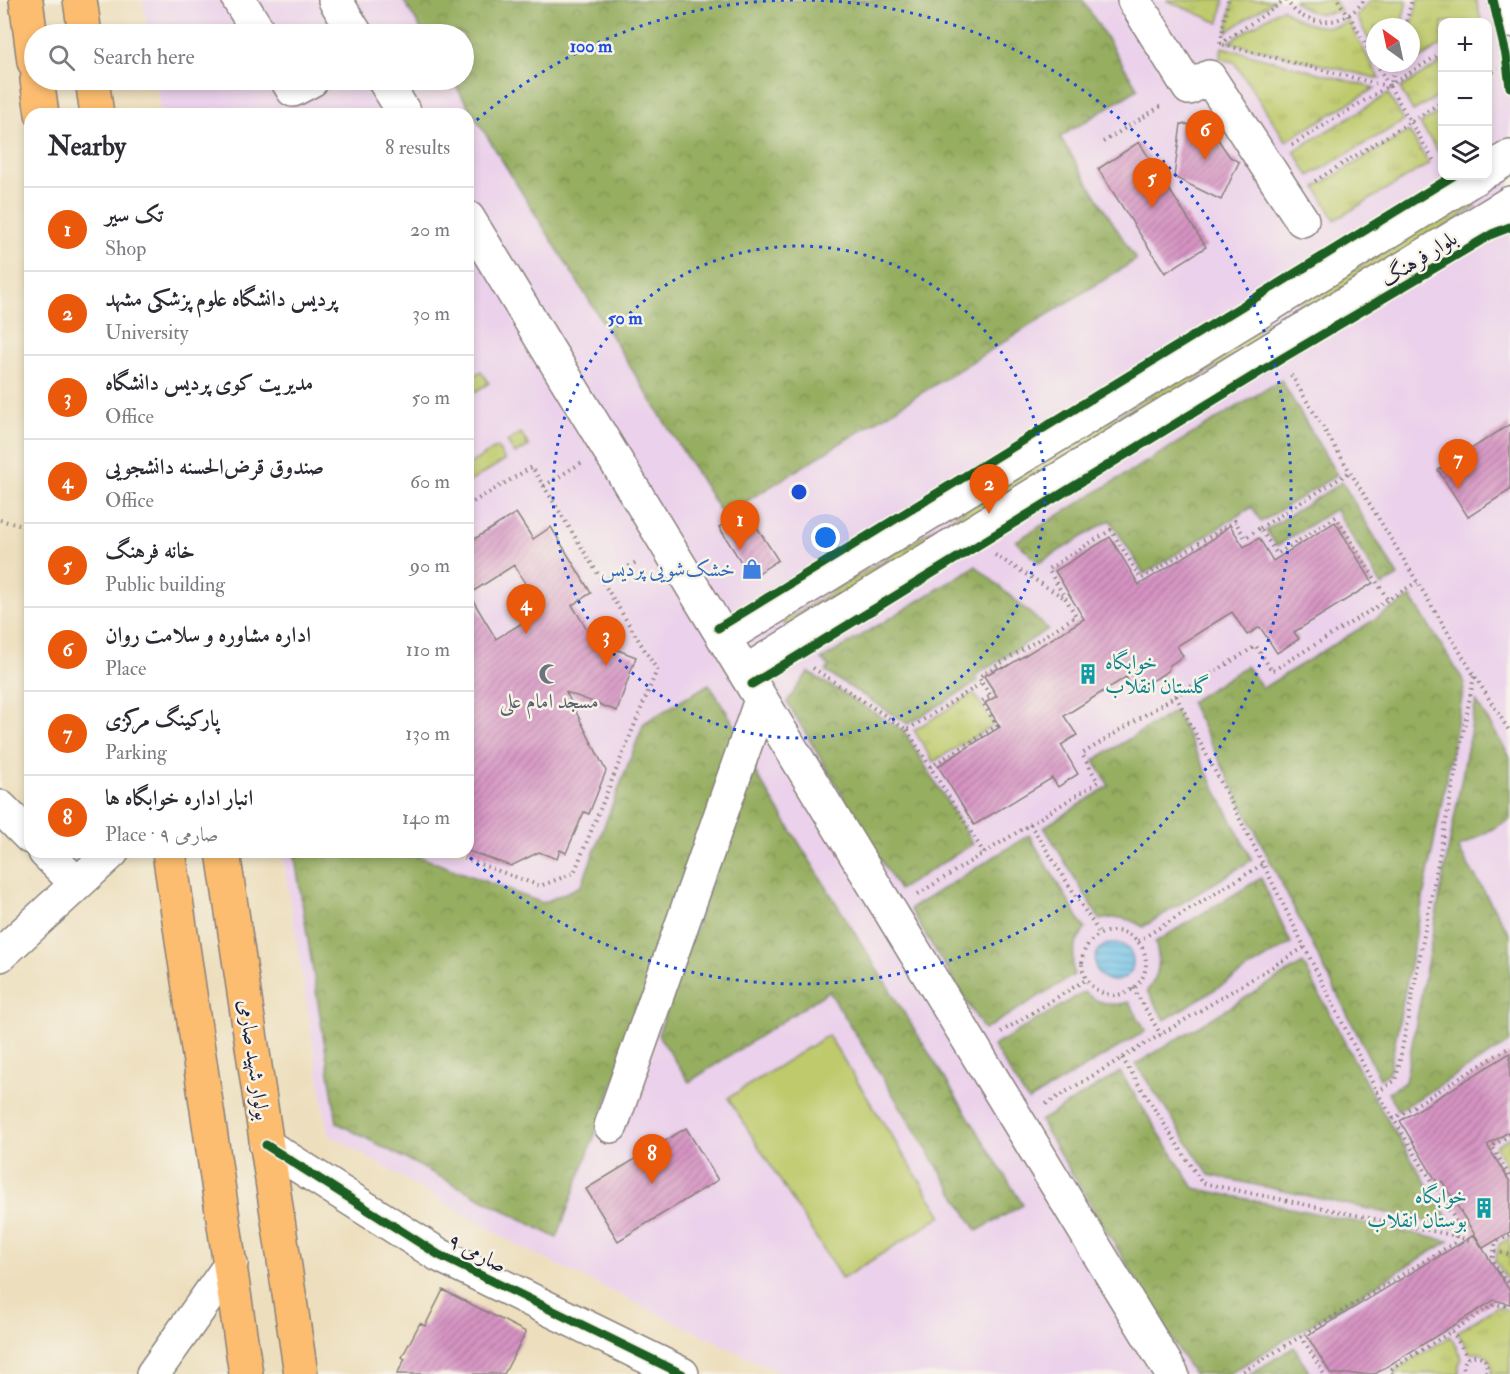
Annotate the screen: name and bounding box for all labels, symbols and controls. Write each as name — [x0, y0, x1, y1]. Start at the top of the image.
north arrow — [1366, 18, 1420, 72]
map controls — [1438, 18, 1492, 180]
button: + — [1438, 18, 1492, 72]
search box — [24, 24, 474, 90]
text: 100 m — [570, 35, 613, 58]
icon: search — [45, 41, 78, 74]
text: Search here — [93, 43, 195, 71]
button: − — [1438, 72, 1492, 126]
pin: 6 — [1186, 110, 1224, 160]
button: layers — [1438, 126, 1492, 180]
text: Nearby — [48, 131, 126, 163]
text: 8 results — [385, 135, 450, 160]
pin: 5 — [1132, 158, 1172, 208]
text: تک سیر — [105, 201, 163, 229]
text: 1 — [64, 217, 71, 242]
text: 20 m — [410, 217, 450, 242]
street label: بلوار فرهنگ — [1376, 225, 1462, 293]
text: Shop — [105, 236, 146, 261]
text: پردیس دانشگاه علوم پزشکی مشهد — [105, 285, 337, 313]
text: 2 — [62, 301, 73, 326]
text: 30 m — [412, 301, 450, 326]
text: 50 m — [608, 307, 643, 330]
text: University — [105, 320, 188, 345]
text: مدیریت کوی پردیس دانشگاه — [105, 369, 313, 397]
text: 3 — [64, 385, 71, 410]
text: 50 m — [411, 385, 450, 410]
text: Office — [105, 404, 154, 429]
pin: 7 — [1438, 440, 1478, 489]
text: صندوق قرض‌الحسنه دانشجویی — [105, 453, 324, 481]
pin: 2 — [970, 464, 1008, 514]
text: 4 — [62, 469, 73, 494]
text: 60 m — [410, 469, 450, 494]
centre of rings — [789, 482, 809, 502]
text: Office — [105, 488, 154, 513]
pin: 1 — [720, 500, 760, 550]
your location — [811, 523, 840, 552]
text: خانه فرهنگ — [105, 537, 195, 565]
text: 5 — [63, 553, 72, 578]
text: 90 m — [410, 553, 450, 578]
place label: خشک‌شویی پردیس — [601, 556, 735, 583]
shop icon: خشک‌شویی پردیس — [740, 557, 764, 581]
text: Public building — [105, 572, 225, 597]
pin: 4 — [506, 584, 546, 634]
pin: 3 — [586, 616, 626, 666]
text: اداره مشاوره و سلامت روان — [105, 621, 311, 649]
text: 6 — [62, 637, 73, 662]
text: 110 m — [406, 637, 450, 662]
place label: خوابگاه گلستان انقلاب — [1105, 649, 1210, 700]
text: Place — [105, 656, 146, 681]
mosque icon: مسجد امام علی — [537, 662, 561, 686]
building icon: خوابگاه گلستان انقلاب — [1076, 662, 1100, 686]
place label: مسجد امام علی — [499, 688, 599, 719]
text: پارکینگ مرکزی — [105, 705, 219, 733]
text: 7 — [63, 721, 72, 746]
text: 130 m — [405, 721, 450, 746]
text: Parking — [105, 740, 167, 765]
text: انبار اداره خوابگاه ها — [105, 784, 253, 812]
text: 8 — [63, 805, 72, 830]
text: 140 m — [402, 805, 450, 830]
text: Place · صارمی ۹ — [105, 822, 219, 847]
street label: بولوار شهید صارمی — [232, 998, 276, 1122]
pin: 8 — [632, 1134, 672, 1184]
place label: خوابگاه بوستان انقلاب — [1367, 1183, 1467, 1234]
building icon: خوابگاه بوستان انقلاب — [1472, 1196, 1496, 1220]
street label: صارمی ۹ — [443, 1227, 511, 1279]

